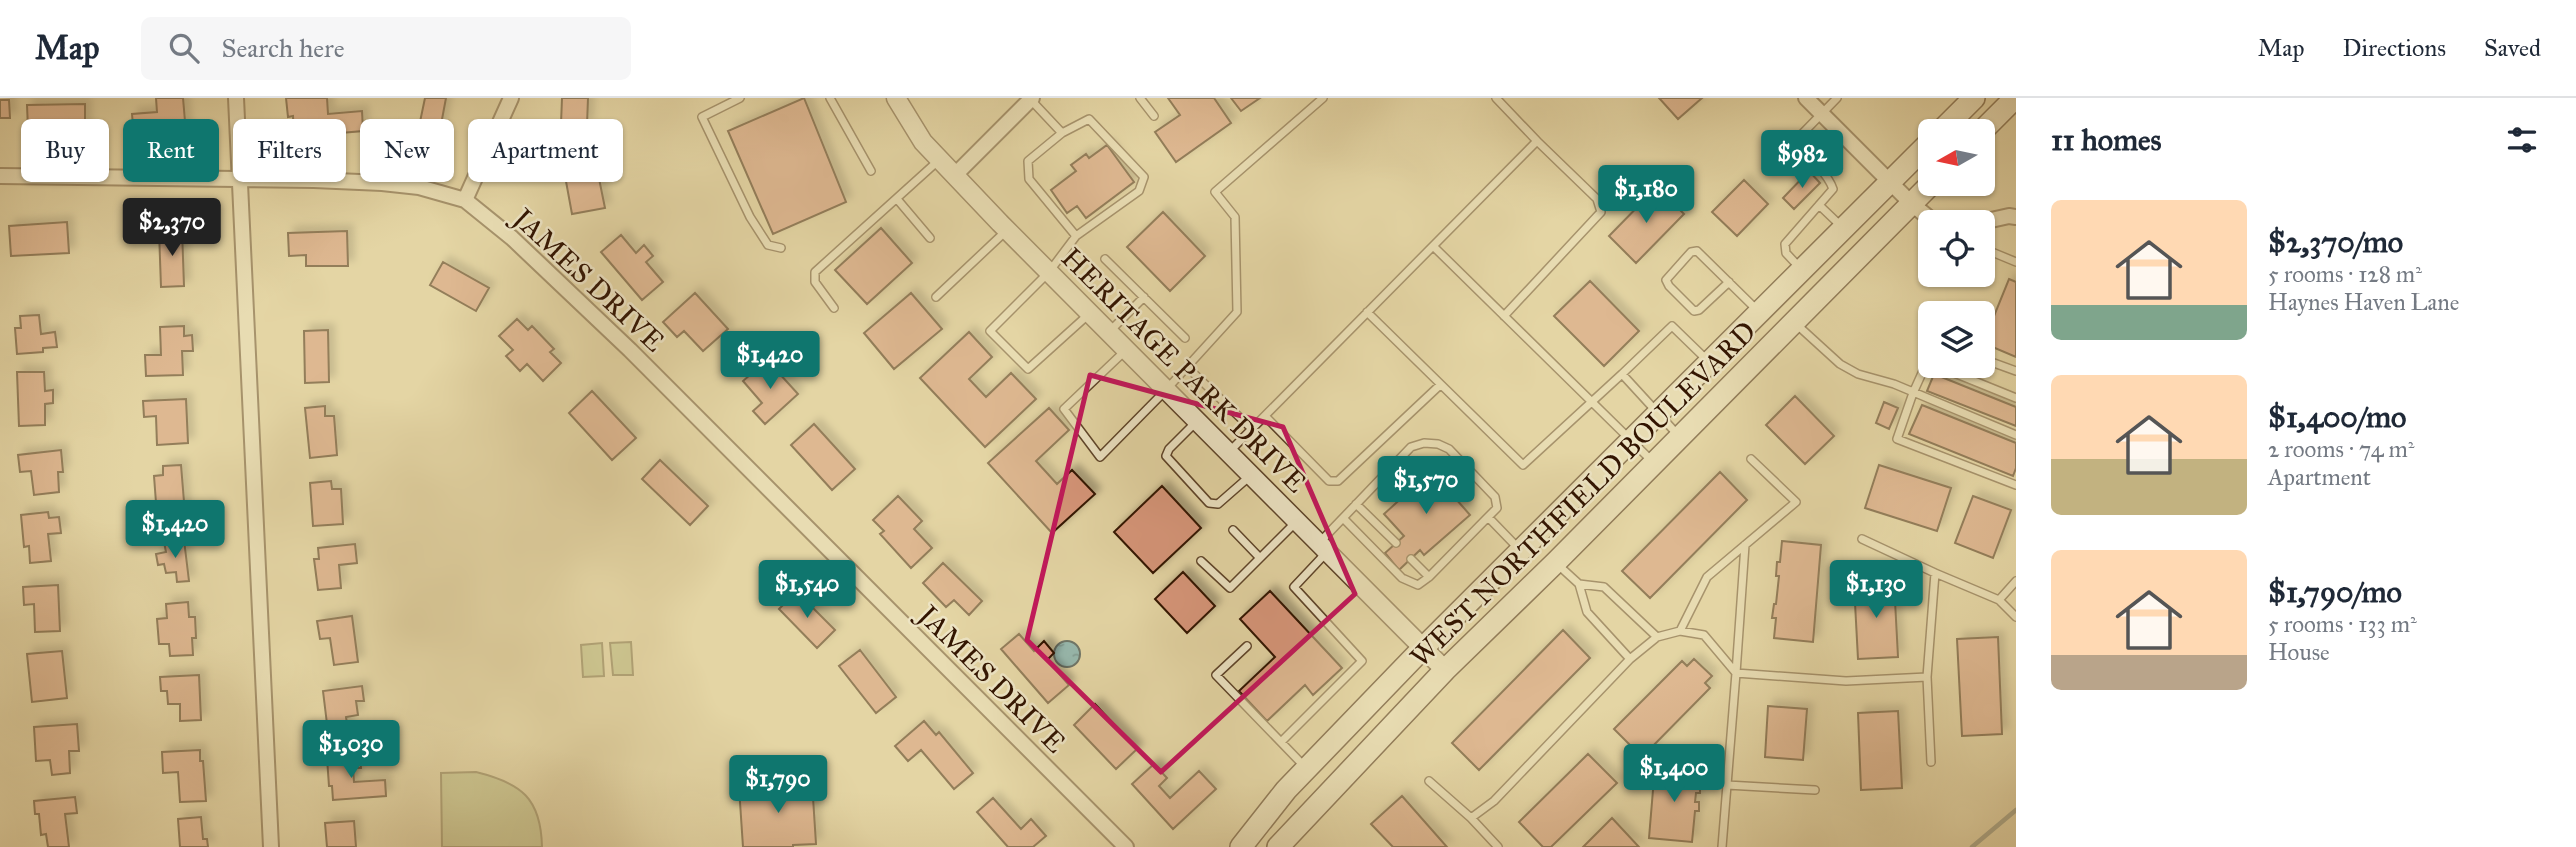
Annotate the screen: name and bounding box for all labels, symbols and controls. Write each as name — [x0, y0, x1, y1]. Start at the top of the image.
search box — [141, 17, 631, 80]
text: Map — [35, 28, 99, 68]
icon: search — [165, 29, 203, 67]
text: Search here — [221, 32, 345, 64]
text: Map — [2258, 33, 2305, 63]
text: Directions — [2343, 33, 2446, 63]
text: Saved — [2484, 33, 2541, 63]
chip: Buy — [21, 119, 109, 182]
chip: Rent — [123, 119, 219, 182]
chip: Filters — [233, 119, 346, 182]
chip: New — [360, 119, 454, 182]
chip: Apartment — [468, 119, 623, 182]
north arrow — [1918, 119, 1995, 196]
map controls — [1918, 119, 1995, 378]
icon: filters — [2503, 121, 2541, 159]
text: 11 homes — [2051, 122, 2162, 158]
pin: $982 — [1761, 130, 1843, 190]
text: $982 — [1777, 139, 1827, 167]
pin: $1,180 — [1589, 166, 1703, 225]
text: $1,180 — [1614, 174, 1678, 202]
pin: $2,370 — [115, 198, 229, 258]
street label: JAMES DRIVE — [504, 199, 672, 359]
text: $2,370 — [139, 207, 205, 235]
button: locate — [1918, 210, 1995, 287]
text: $2,370/mo — [2268, 224, 2403, 260]
icon: home — [2107, 228, 2191, 312]
street label: HERITAGE PARK DRIVE — [1054, 240, 1314, 500]
text: 5 rooms · 128 m² — [2268, 260, 2422, 288]
text: Haynes Haven Lane — [2268, 288, 2459, 316]
button: layers — [1918, 301, 1995, 378]
street label: WEST NORTHFIELD BOULEVARD — [1403, 314, 1763, 674]
pin: $1,420 — [713, 331, 827, 391]
text: $1,420 — [737, 340, 803, 368]
text: $1,400/mo — [2268, 399, 2406, 435]
icon: home — [2107, 403, 2191, 487]
text: 2 rooms · 74 m² — [2268, 435, 2414, 463]
pin: $1,570 — [1369, 456, 1483, 516]
text: Apartment — [2268, 463, 2371, 491]
text: $1,570 — [1394, 465, 1458, 493]
pin: $1,420 — [118, 500, 232, 560]
text: $1,420 — [142, 509, 208, 537]
pin: $1,540 — [750, 560, 864, 620]
pin: $1,130 — [1819, 560, 1933, 620]
text: $1,540 — [775, 569, 839, 597]
text: $1,130 — [1846, 569, 1906, 597]
text: $1,790/mo — [2268, 574, 2402, 610]
icon: home — [2107, 578, 2191, 662]
street label: JAMES DRIVE — [909, 596, 1073, 760]
text: 5 rooms · 133 m² — [2268, 610, 2417, 638]
text: House — [2268, 638, 2330, 666]
pin: $1,030 — [294, 720, 408, 780]
text: $1,030 — [319, 729, 383, 757]
pin: $1,400 — [1617, 744, 1731, 804]
text: $1,400 — [1640, 753, 1708, 781]
pin: $1,790 — [721, 756, 835, 815]
text: $1,790 — [745, 764, 811, 792]

